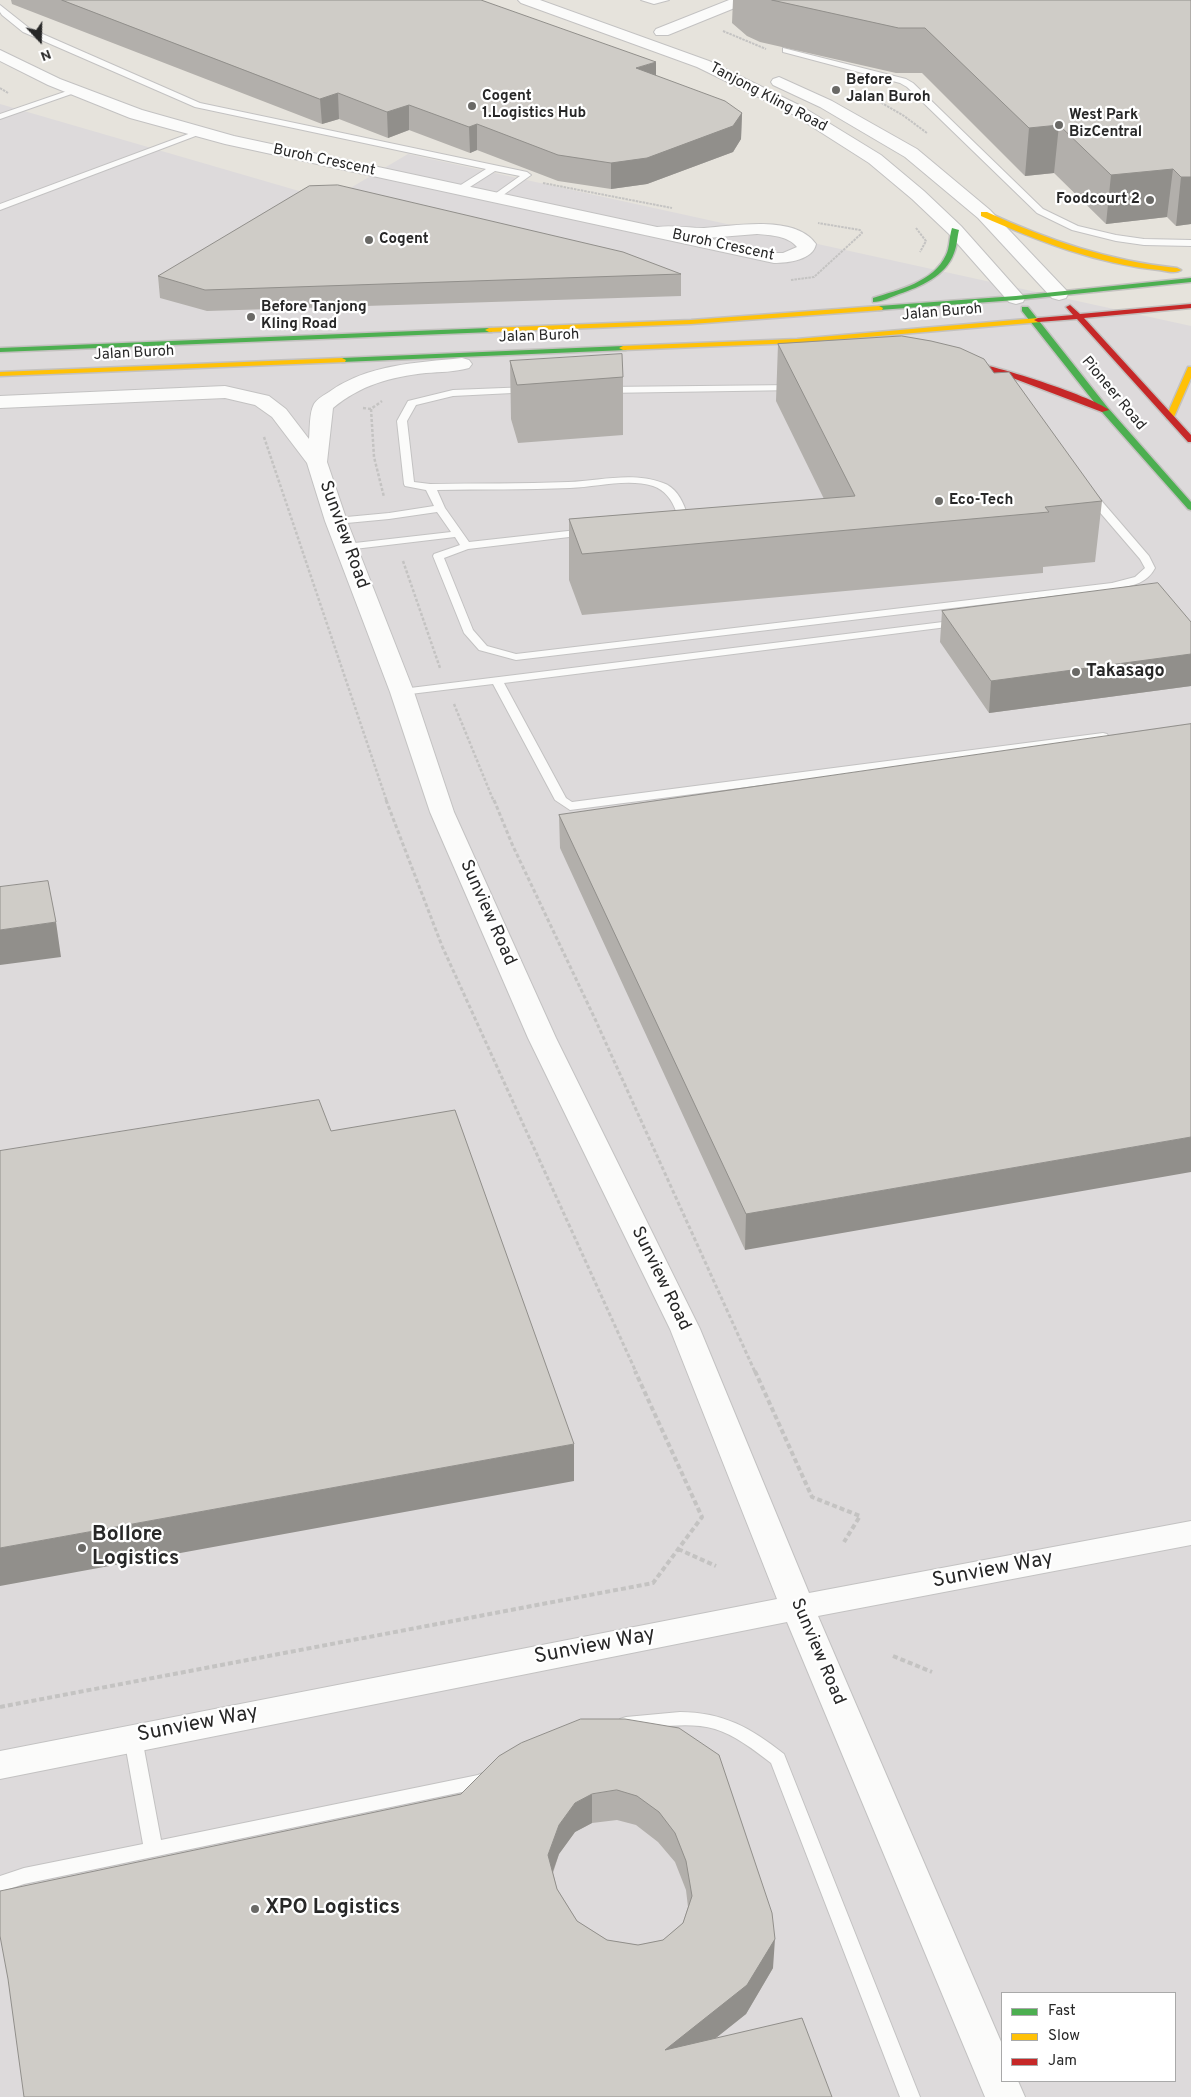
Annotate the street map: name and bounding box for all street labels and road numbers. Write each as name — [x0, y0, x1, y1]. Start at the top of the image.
street label: Tanjong Kling Road — [706, 59, 830, 137]
street label: Buroh Crescent — [271, 141, 377, 181]
street label: Buroh Crescent — [670, 226, 776, 266]
street label: Jalan Buroh — [901, 301, 983, 325]
street label: Jalan Buroh — [498, 327, 580, 347]
street label: Jalan Buroh — [93, 343, 175, 365]
street label: Pioneer Road — [1077, 353, 1149, 435]
street label: Sunview Road — [313, 478, 373, 592]
street label: Sunview Road — [454, 857, 520, 969]
street label: Sunview Road — [625, 1223, 695, 1335]
street label: Sunview Way — [930, 1547, 1056, 1595]
street label: Sunview Road — [785, 1596, 849, 1708]
street label: Sunview Way — [532, 1623, 658, 1671]
street label: Sunview Way — [135, 1701, 261, 1749]

